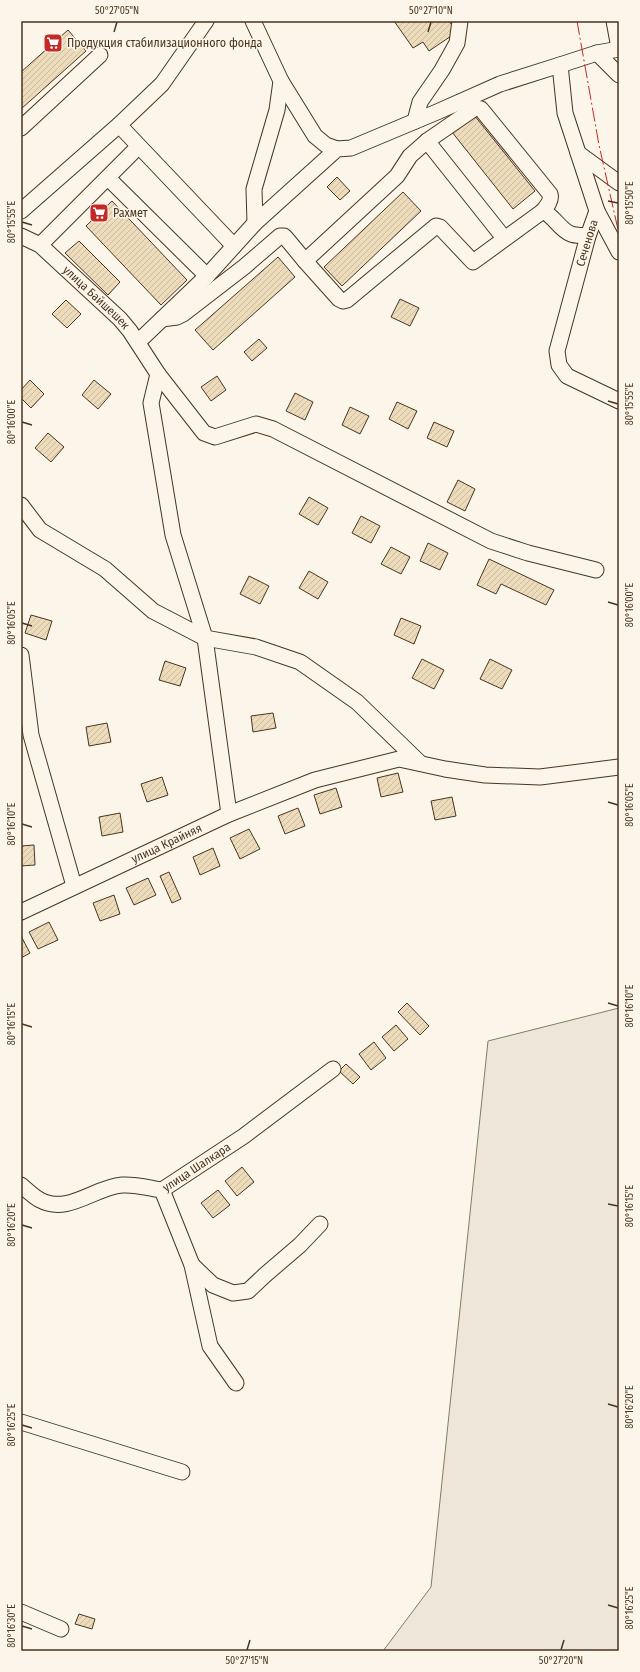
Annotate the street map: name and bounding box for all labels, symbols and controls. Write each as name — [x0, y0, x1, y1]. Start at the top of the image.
text: 50°27'05"N — [95, 5, 139, 17]
text: 50°27'10"N — [409, 5, 453, 17]
supermarket icon: Продукция стабилизационного фонда — [42, 32, 64, 54]
place label: Продукция стабилизационного фонда — [67, 36, 263, 50]
text: 80°15'50"E — [624, 181, 636, 225]
text: 80°15'55"E — [6, 200, 18, 243]
supermarket icon: Рахмет — [88, 202, 110, 224]
place label: Рахмет — [113, 206, 148, 220]
street label: Сеченова — [573, 218, 601, 268]
street label: улица Байшешек — [60, 263, 133, 332]
text: 80°15'55"E — [624, 382, 636, 425]
text: 80°16'00"E — [6, 400, 18, 444]
text: 80°16'00"E — [624, 583, 636, 627]
text: 80°16'05"E — [6, 601, 18, 645]
text: 80°16'05"E — [624, 783, 636, 827]
text: 80°16'10"E — [6, 802, 18, 846]
street label: улица Крайняя — [129, 821, 204, 866]
text: 80°16'10"E — [624, 984, 636, 1028]
text: 80°16'15"E — [6, 1003, 18, 1045]
street label: улица Шалкара — [160, 1140, 233, 1195]
text: 80°16'15"E — [624, 1185, 636, 1227]
text: 80°16'20"E — [6, 1203, 18, 1247]
text: 80°16'20"E — [624, 1385, 636, 1429]
text: 80°16'25"E — [6, 1403, 18, 1446]
text: 80°16'25"E — [624, 1586, 636, 1629]
text: 80°16'30"E — [6, 1604, 18, 1648]
text: 50°27'15"N — [225, 1655, 269, 1667]
text: 50°27'20"N — [539, 1655, 583, 1667]

